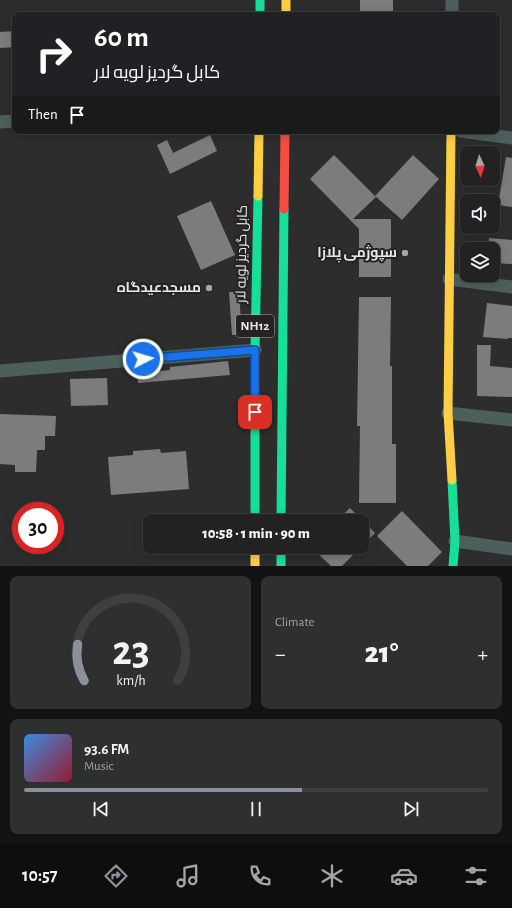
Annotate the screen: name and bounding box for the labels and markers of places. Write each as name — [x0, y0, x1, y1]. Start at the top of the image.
place label: سپوژمی پلازا — [317, 244, 397, 263]
marker: سپوژمی پلازا — [400, 248, 410, 258]
place label: مسجدعیدگاه — [117, 280, 201, 295]
marker: مسجدعیدگاه — [204, 283, 214, 293]
pin — [238, 395, 272, 429]

